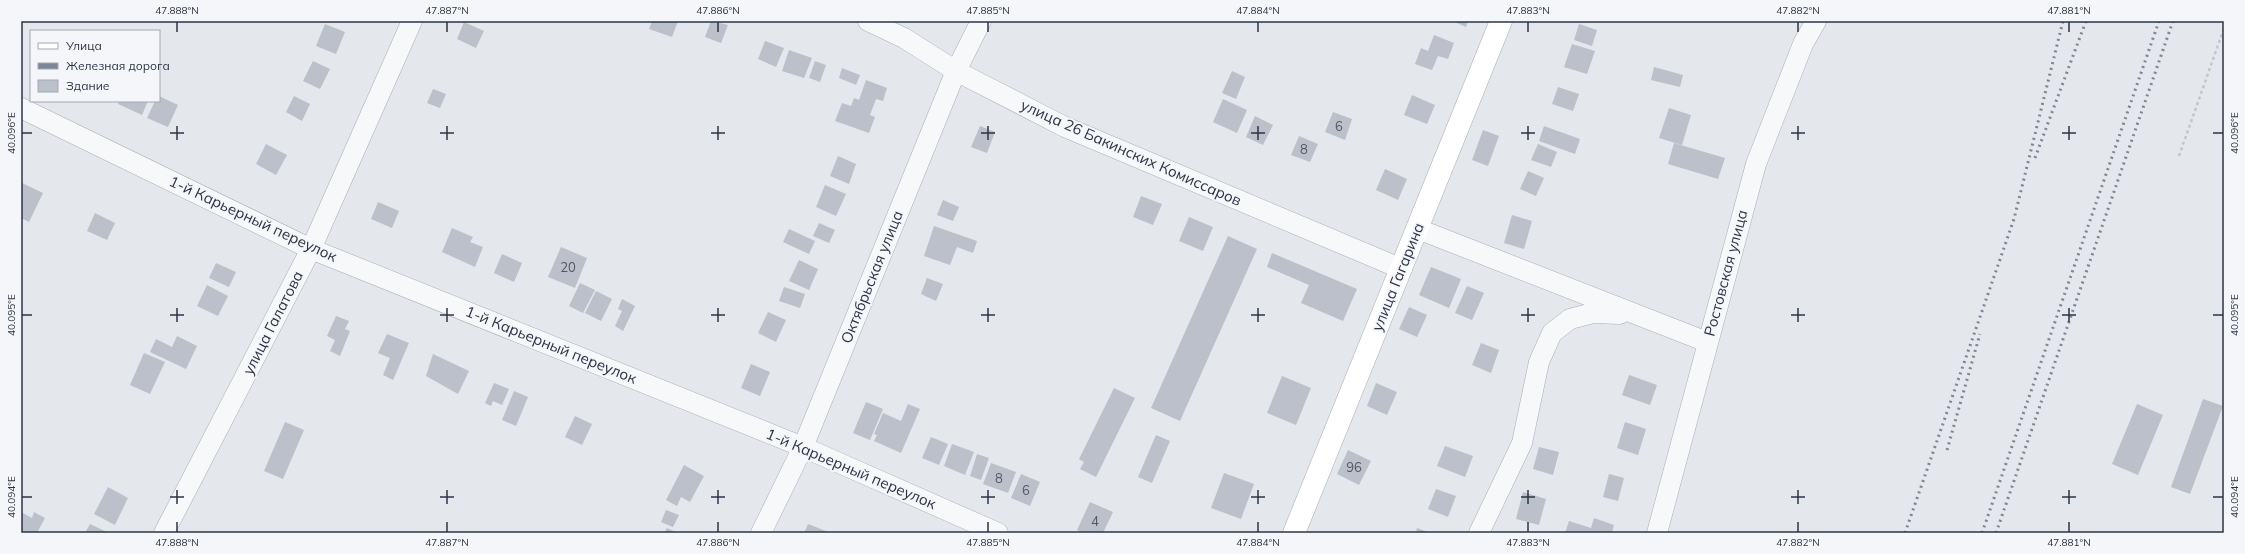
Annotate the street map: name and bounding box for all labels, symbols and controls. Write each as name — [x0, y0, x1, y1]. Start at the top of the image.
text: 47.888°N — [155, 4, 199, 17]
text: 47.887°N — [425, 4, 469, 17]
text: 47.886°N — [696, 4, 740, 17]
text: 47.885°N — [966, 4, 1010, 17]
text: 47.884°N — [1236, 4, 1280, 17]
text: 47.883°N — [1506, 4, 1550, 17]
text: 47.882°N — [1776, 4, 1820, 17]
text: 47.881°N — [2047, 4, 2091, 17]
legend — [30, 30, 160, 102]
text: Улица — [65, 38, 102, 53]
text: Железная дорога — [66, 58, 170, 73]
text: Здание — [66, 78, 110, 93]
street label: улица 26 Бакинских Комиссаров — [1018, 95, 1244, 210]
text: 40.096°E — [5, 112, 18, 154]
text: 40.096°E — [2228, 112, 2241, 154]
house number: 6 — [1335, 118, 1343, 134]
house number: 8 — [1300, 141, 1308, 157]
street label: 1-й Карьерный переулок — [166, 171, 341, 266]
street label: Ростовская улица — [1699, 207, 1752, 338]
street label: Октябрьская улица — [836, 208, 907, 346]
street label: улица Гагарина — [1367, 220, 1428, 334]
house number: 20 — [560, 259, 576, 275]
street label: улица Галатова — [238, 268, 307, 378]
text: 40.095°E — [5, 294, 18, 336]
text: 40.095°E — [2228, 294, 2241, 336]
street label: 1-й Карьерный переулок — [463, 301, 640, 388]
street label: 1-й Карьерный переулок — [763, 424, 940, 513]
house number: 96 — [1346, 459, 1362, 475]
house number: 8 — [995, 470, 1003, 486]
text: 40.094°E — [5, 476, 18, 518]
text: 40.094°E — [2228, 476, 2241, 518]
house number: 6 — [1022, 482, 1030, 498]
house number: 4 — [1091, 513, 1099, 529]
text: 47.888°N — [155, 536, 199, 549]
text: 47.887°N — [425, 536, 469, 549]
text: 47.886°N — [696, 536, 740, 549]
text: 47.885°N — [966, 536, 1010, 549]
text: 47.884°N — [1236, 536, 1280, 549]
text: 47.883°N — [1506, 536, 1550, 549]
text: 47.882°N — [1776, 536, 1820, 549]
text: 47.881°N — [2047, 536, 2091, 549]

